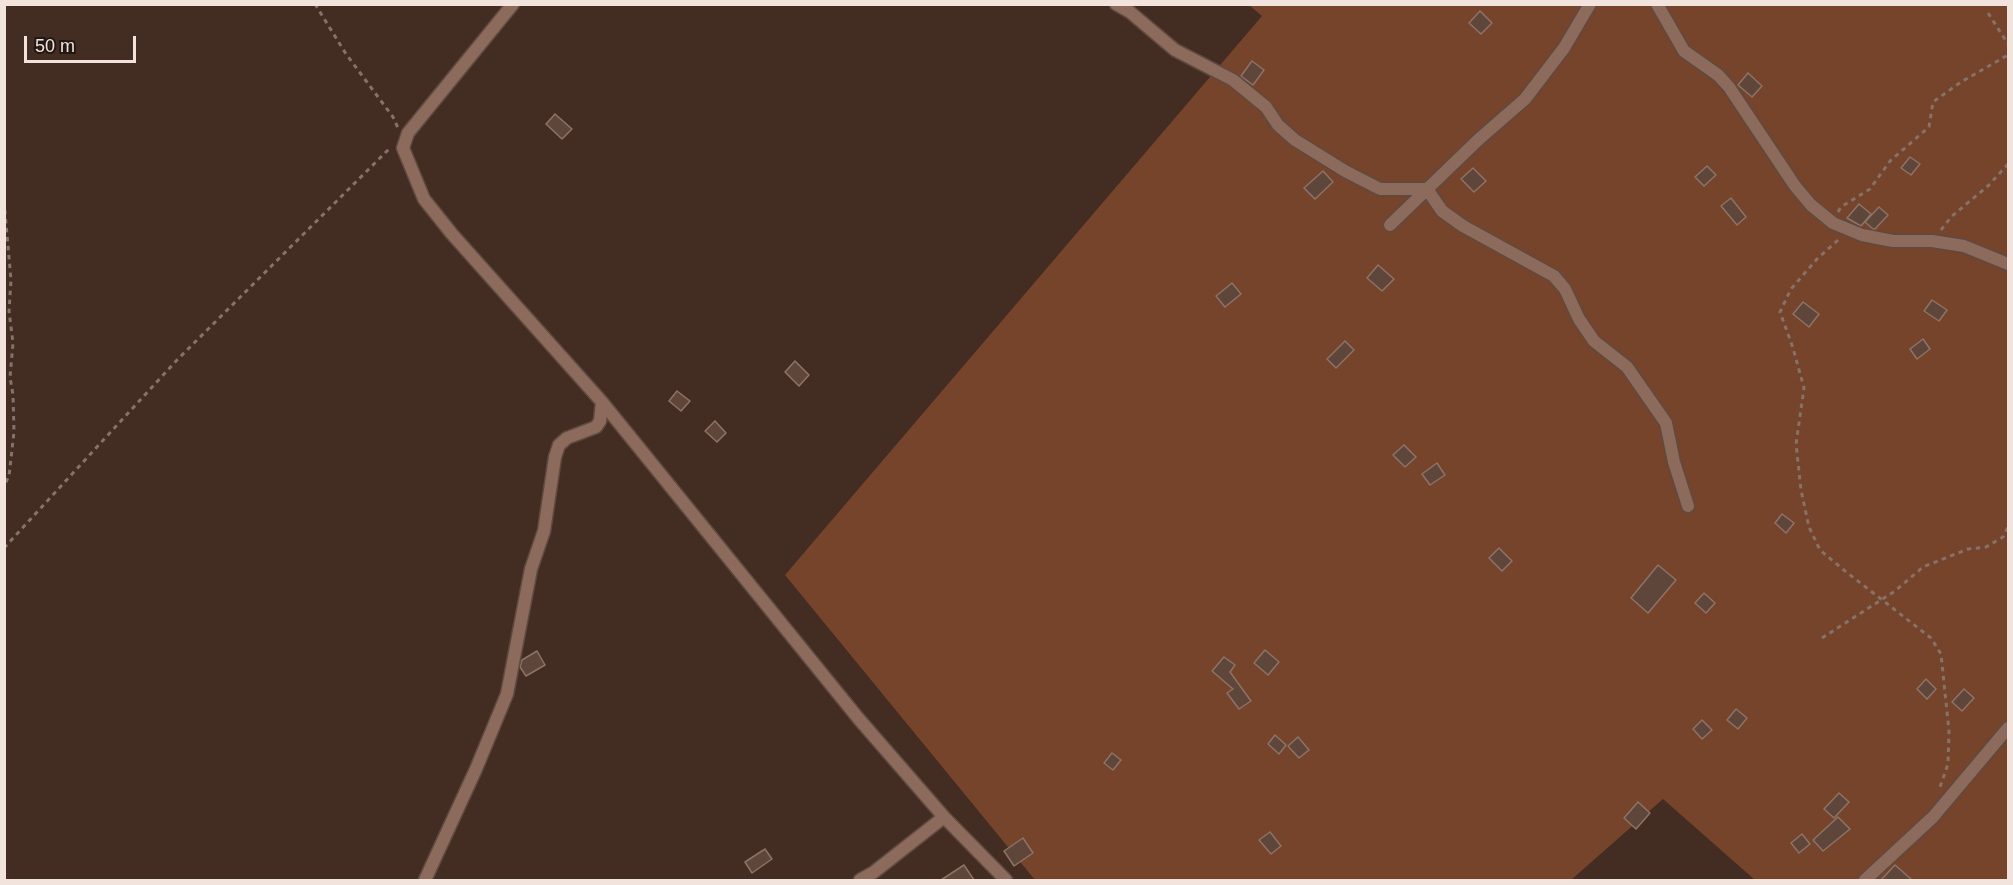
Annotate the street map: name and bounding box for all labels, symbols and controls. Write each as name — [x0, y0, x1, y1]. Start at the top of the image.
scale bar — [27, 24, 140, 62]
text: 50 m — [35, 36, 75, 56]

